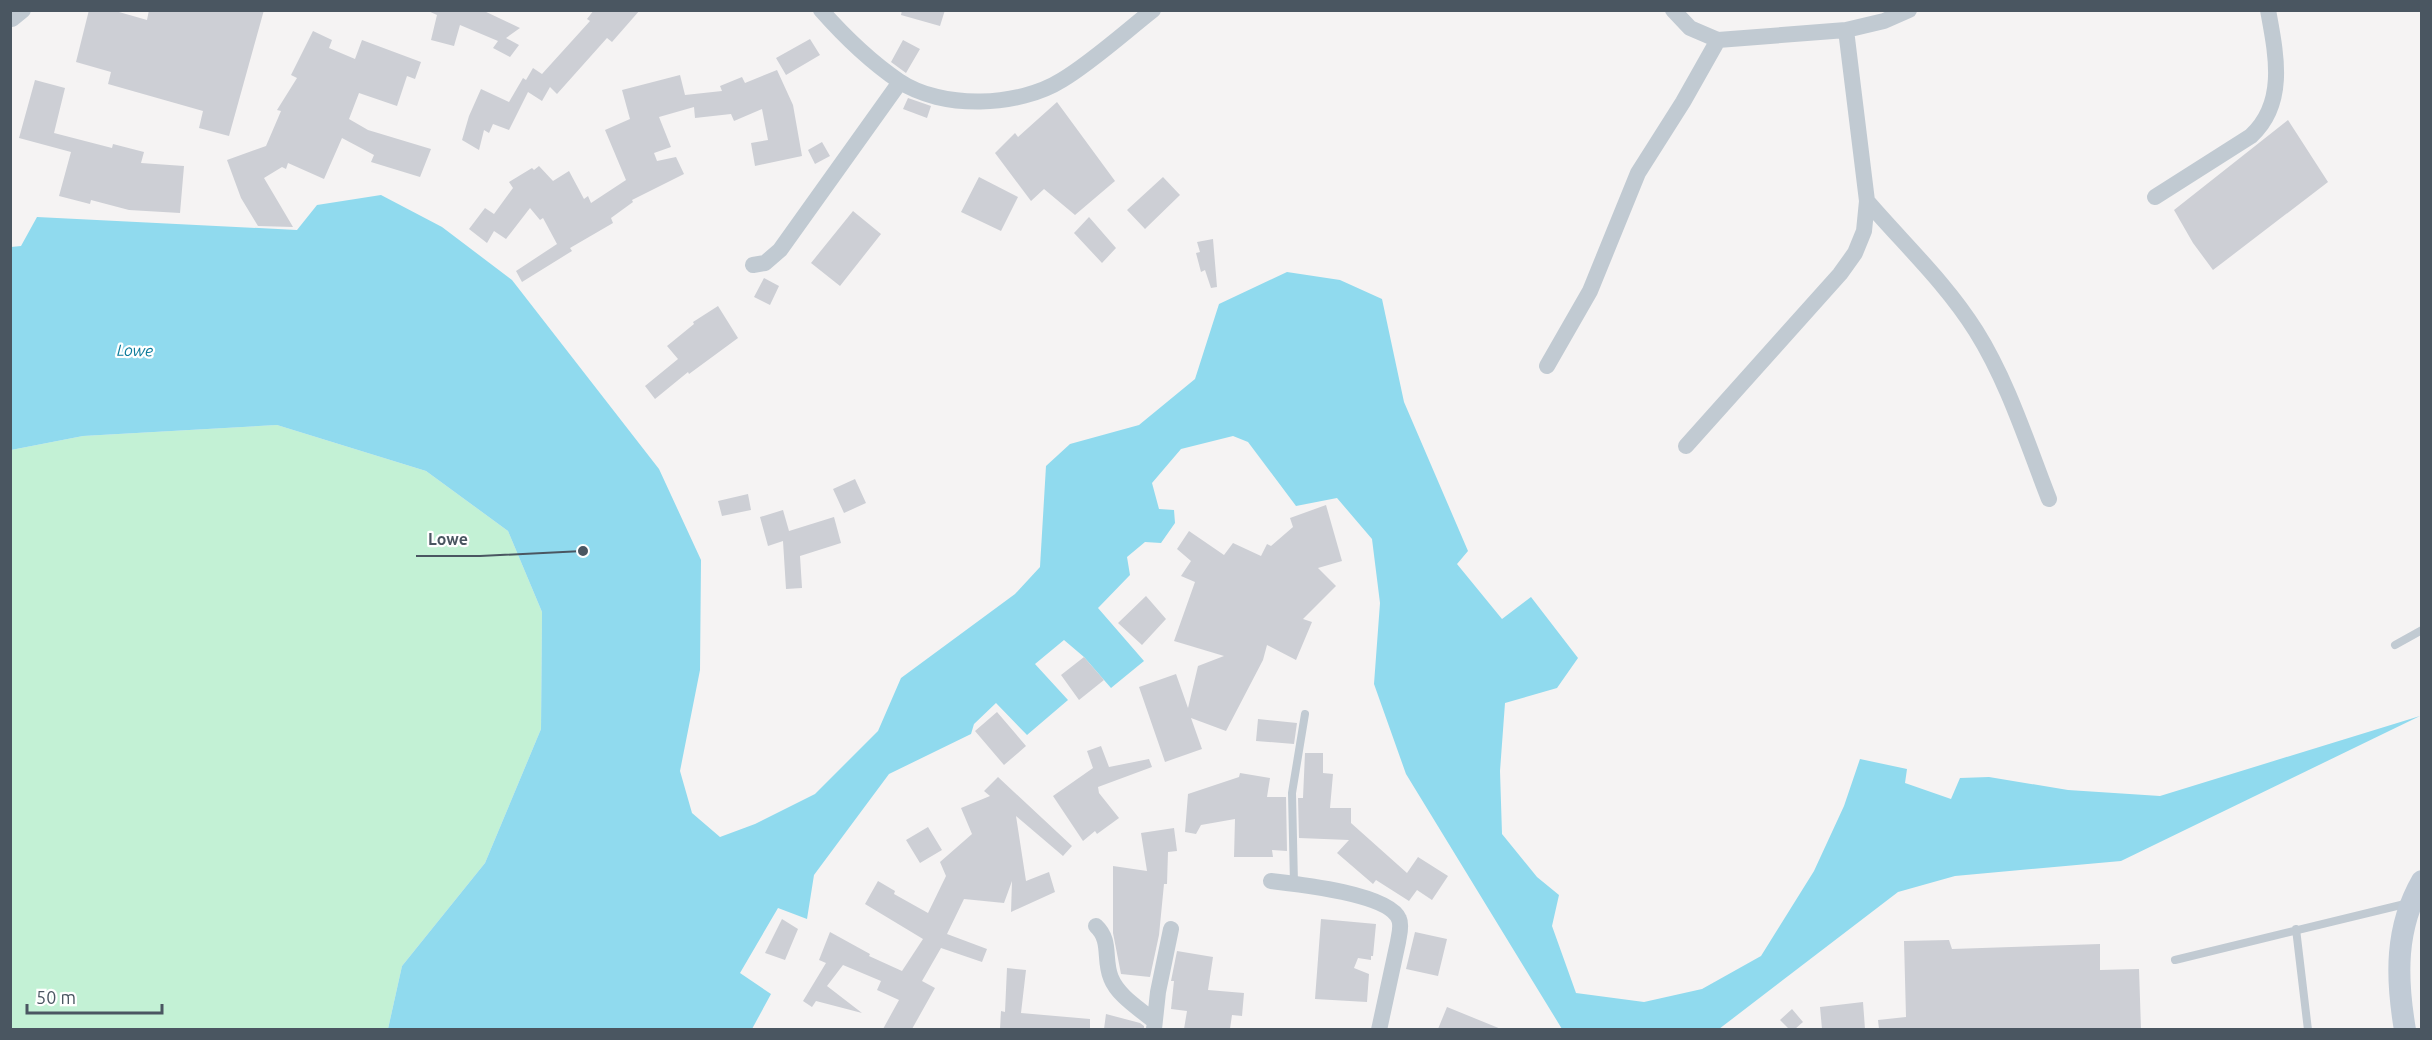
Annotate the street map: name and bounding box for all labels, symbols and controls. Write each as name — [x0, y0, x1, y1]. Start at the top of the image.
water label: Lowe — [117, 341, 153, 359]
callout: Lowe — [416, 522, 480, 556]
text: Lowe — [428, 530, 468, 548]
scale bar — [27, 977, 162, 1015]
text: 50 m — [36, 987, 76, 1007]

